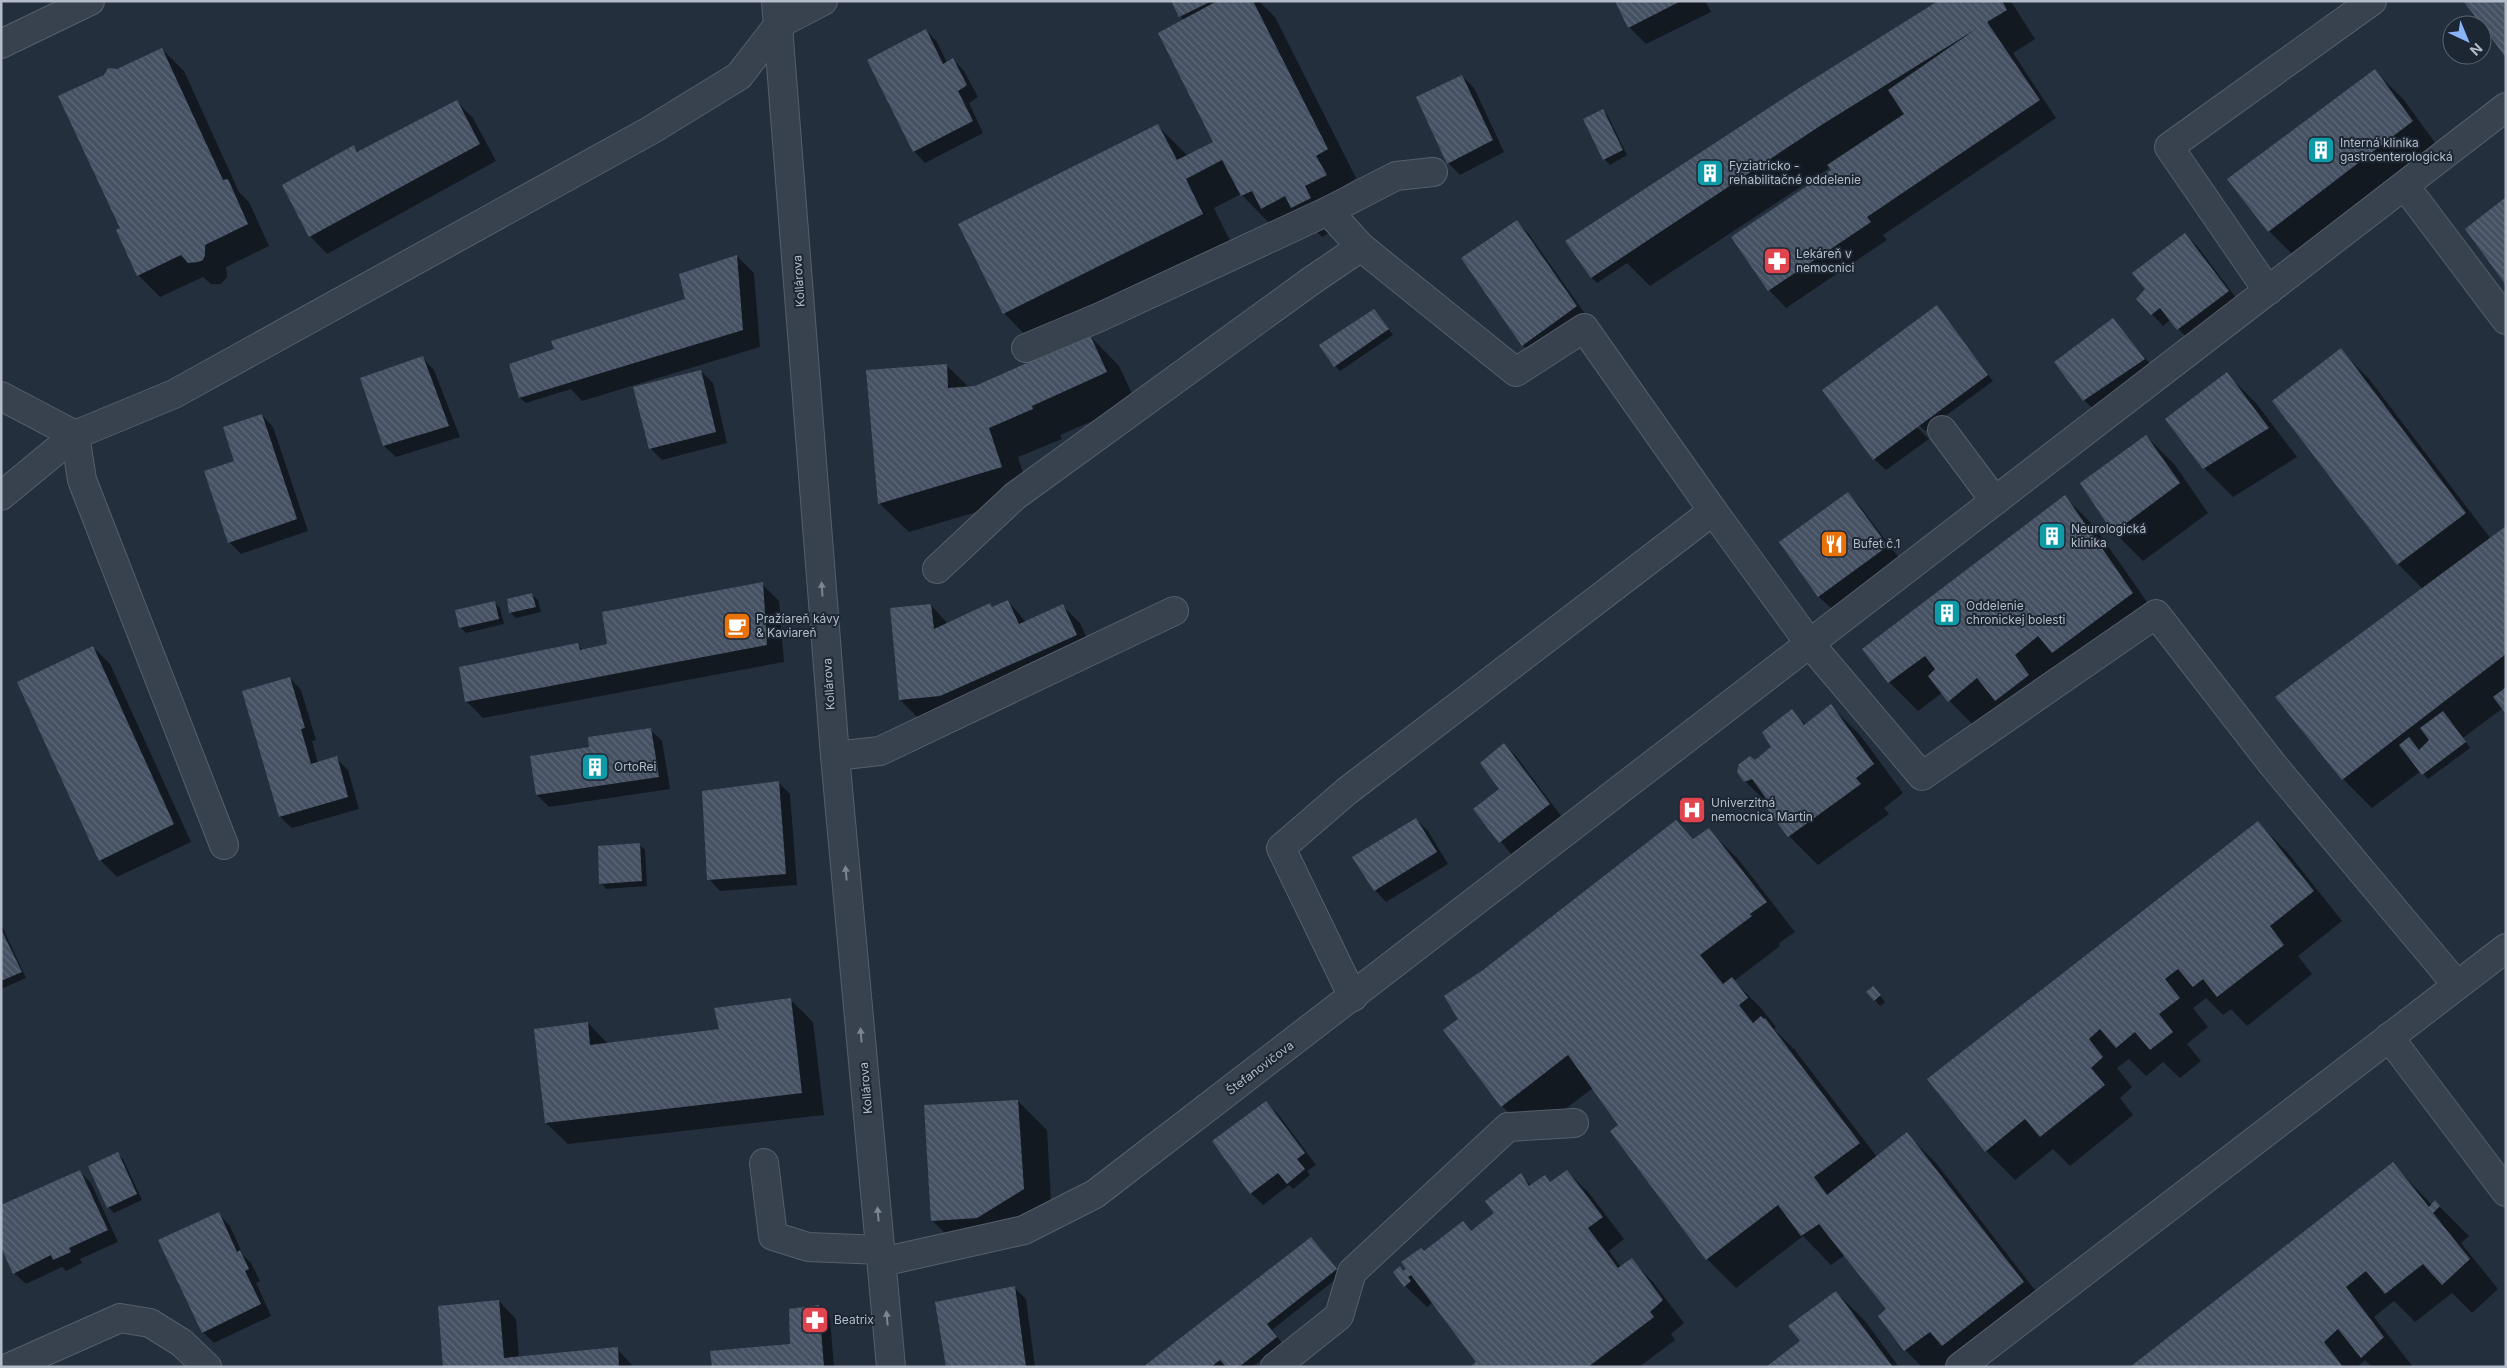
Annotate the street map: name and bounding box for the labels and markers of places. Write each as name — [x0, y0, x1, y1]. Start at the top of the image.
building icon: Interná klinika gastroenterologická — [2306, 135, 2336, 165]
place label: Interná klinika gastroenterologická — [2340, 135, 2453, 164]
building icon: Fyziatricko - rehabilitačné oddelenie — [1695, 158, 1725, 188]
place label: Fyziatricko - rehabilitačné oddelenie — [1729, 158, 1861, 187]
pharmacy icon: Lekáreň v nemocnici — [1762, 246, 1792, 276]
place label: Lekáreň v nemocnici — [1796, 246, 1855, 275]
building icon: Neurologická klinika — [2037, 521, 2067, 551]
place label: Neurologická klinika — [2071, 521, 2146, 550]
restaurant icon: Bufet č.1 — [1819, 529, 1849, 559]
place label: Bufet č.1 — [1853, 536, 1901, 551]
building icon: Oddelenie chronickej bolesti — [1932, 598, 1962, 628]
place label: Oddelenie chronickej bolesti — [1966, 598, 2066, 627]
cafe icon: Pražíareň kávy & Kaviareň — [722, 611, 752, 641]
place label: Pražíareň kávy & Kaviareň — [756, 611, 840, 640]
building icon: OrtoRei — [580, 752, 610, 782]
place label: OrtoRei — [614, 759, 656, 774]
hospital icon: Univerzitná nemocnica Martin — [1677, 795, 1707, 825]
place label: Univerzitná nemocnica Martin — [1711, 795, 1813, 824]
pharmacy icon: Beatrix — [800, 1305, 830, 1335]
place label: Beatrix — [834, 1312, 874, 1327]

